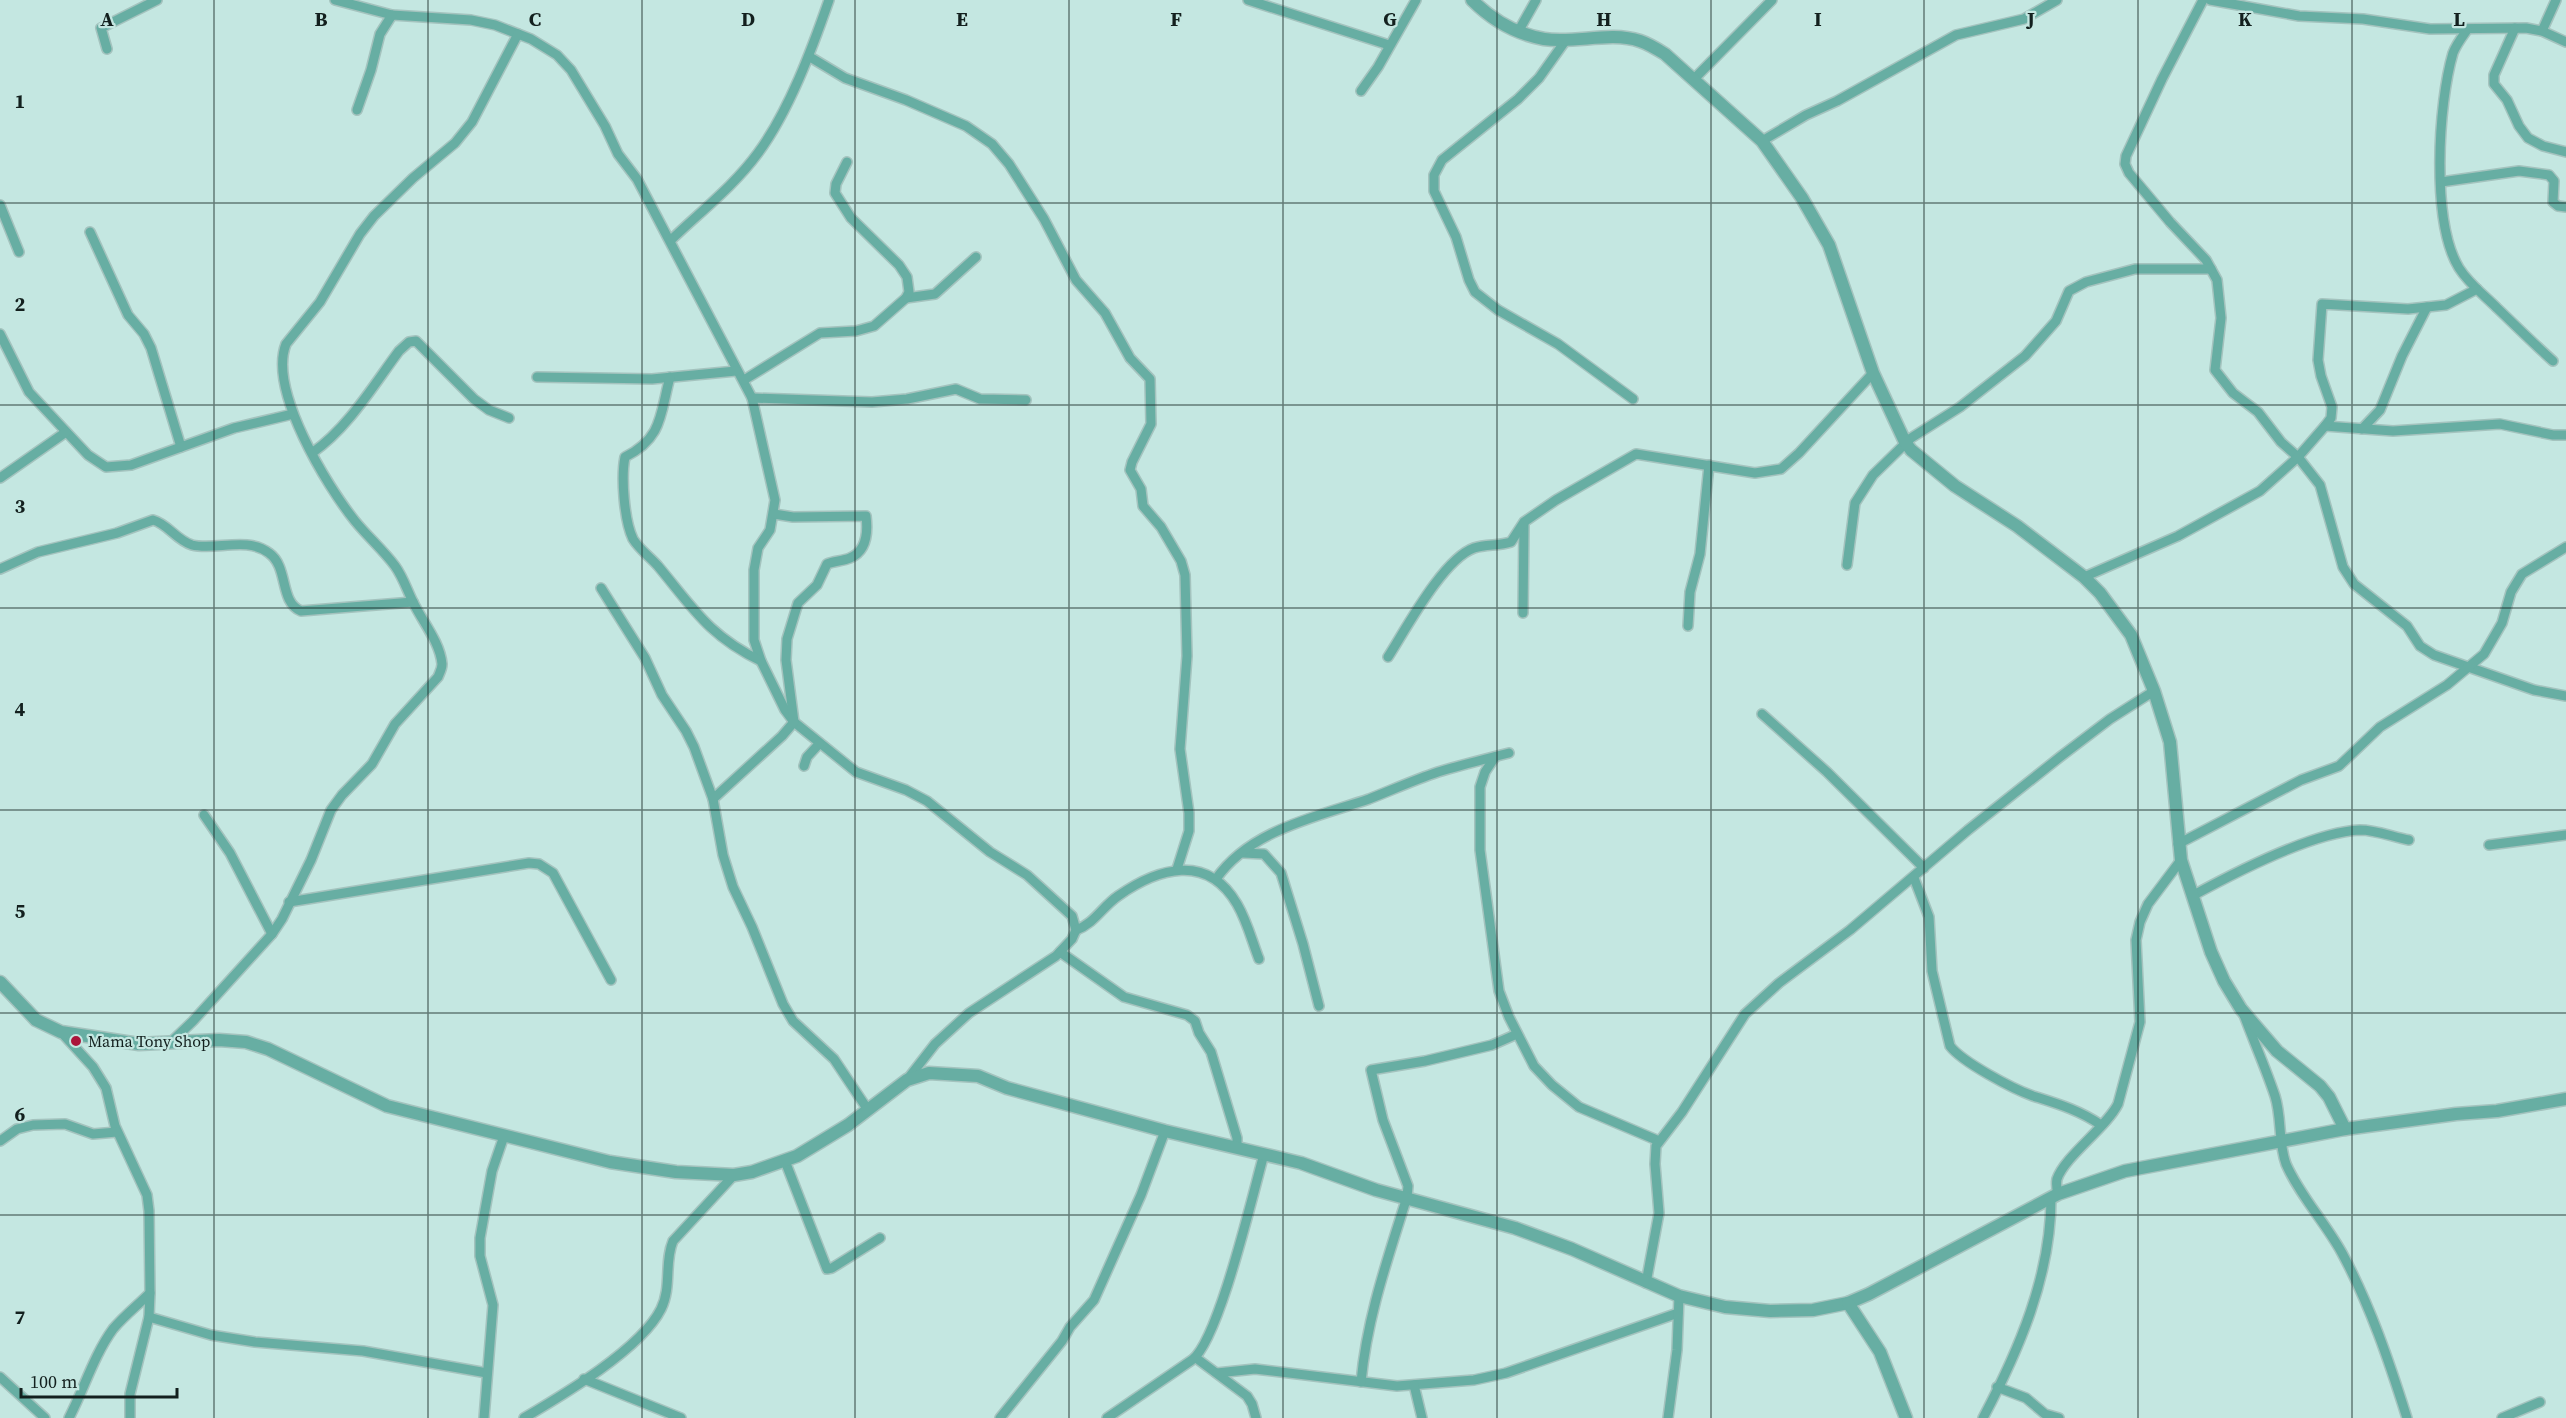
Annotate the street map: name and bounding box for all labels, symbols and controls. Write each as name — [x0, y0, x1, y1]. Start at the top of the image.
text: A — [100, 5, 114, 33]
text: B — [314, 5, 328, 33]
text: C — [529, 5, 541, 33]
text: D — [741, 5, 755, 33]
text: E — [956, 5, 968, 33]
text: F — [1170, 5, 1182, 33]
text: G — [1383, 5, 1397, 33]
text: H — [1596, 5, 1612, 33]
text: I — [1814, 5, 1822, 33]
text: J — [2025, 5, 2035, 33]
text: K — [2238, 5, 2252, 33]
text: L — [2453, 5, 2465, 33]
text: 1 — [15, 87, 25, 115]
text: 2 — [15, 290, 26, 318]
text: 3 — [15, 492, 26, 520]
text: 4 — [15, 695, 26, 723]
text: 5 — [15, 897, 26, 925]
place label: Mama Tony Shop — [88, 1030, 210, 1052]
marker: Mama Tony Shop — [69, 1034, 83, 1048]
text: 6 — [15, 1100, 26, 1128]
text: 7 — [15, 1303, 26, 1331]
scale bar — [21, 1361, 177, 1399]
text: 100 m — [30, 1369, 77, 1394]

